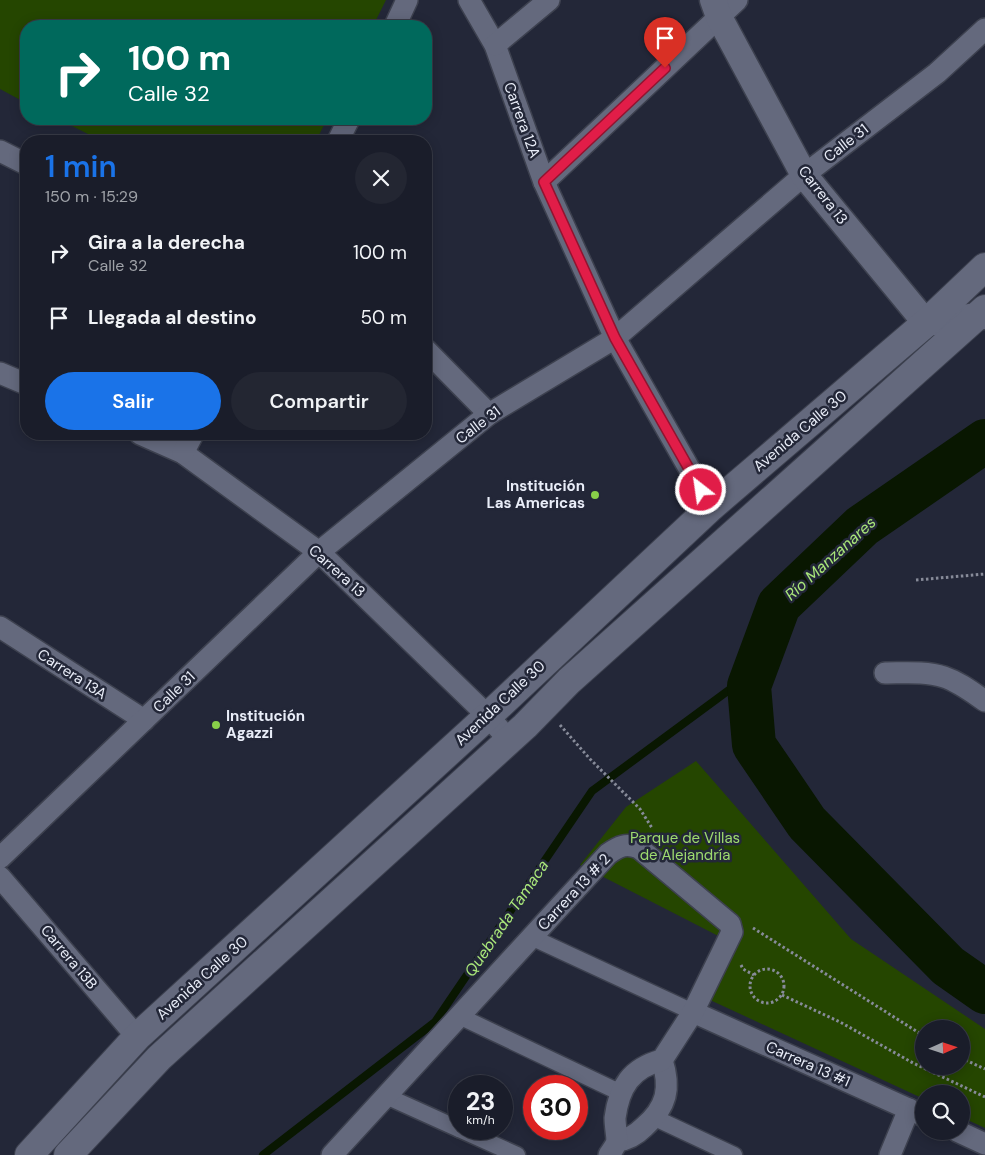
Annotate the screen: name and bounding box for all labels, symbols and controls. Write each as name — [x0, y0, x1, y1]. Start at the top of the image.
pin — [644, 17, 686, 68]
icon: arrive — [651, 24, 679, 52]
text: 100 m — [128, 35, 231, 81]
icon: right — [45, 40, 110, 105]
text: Calle 32 — [128, 79, 210, 108]
street label: Carrera 12A — [499, 79, 545, 161]
street label: Calle 31 — [820, 119, 872, 167]
text: 1 min — [45, 147, 117, 186]
button: close — [355, 152, 407, 204]
street label: Carrera 13 — [794, 161, 852, 229]
text: 150 m · 15:29 — [45, 186, 138, 207]
text: Gira a la derecha — [88, 230, 245, 255]
icon: right — [45, 239, 73, 267]
text: 100 m — [353, 240, 407, 265]
text: Calle 32 — [88, 255, 147, 276]
icon: arrive — [45, 304, 73, 332]
text: Llegada al destino — [88, 305, 257, 330]
text: 50 m — [360, 305, 407, 330]
button: Salir — [45, 372, 221, 430]
button: Compartir — [231, 372, 407, 430]
street label: Avenida Calle 30 — [749, 386, 851, 476]
street label: Calle 31 — [451, 402, 505, 448]
position arrow — [674, 463, 726, 515]
place label: Institución Las Americas — [486, 476, 585, 513]
marker: Institución Las Americas — [589, 489, 601, 501]
water label: Río Manzanares — [780, 512, 880, 605]
street label: Carrera 13 — [304, 540, 370, 602]
street label: Carrera 13A — [33, 644, 111, 704]
street label: Avenida Calle 30 — [451, 656, 549, 750]
street label: Calle 31 — [149, 667, 199, 717]
place label: Institución Agazzi — [226, 706, 305, 743]
marker: Institución Agazzi — [210, 719, 222, 731]
park label: Parque de Villas de Alejandría — [630, 828, 740, 865]
street label: Carrera 13 # 2 — [533, 849, 615, 935]
water label: Quebrada Tamaca — [460, 856, 553, 981]
street label: Carrera 13B — [36, 920, 102, 994]
street label: Avenida Calle 30 — [152, 932, 252, 1024]
north arrow — [915, 1020, 970, 1075]
map controls — [915, 1020, 970, 1140]
street label: Carrera 13 #1 — [763, 1037, 853, 1091]
speed limit sign: 30 — [523, 1075, 588, 1140]
text: 23 — [466, 1085, 495, 1118]
button: search — [915, 1085, 970, 1140]
text: km/h — [466, 1112, 495, 1128]

